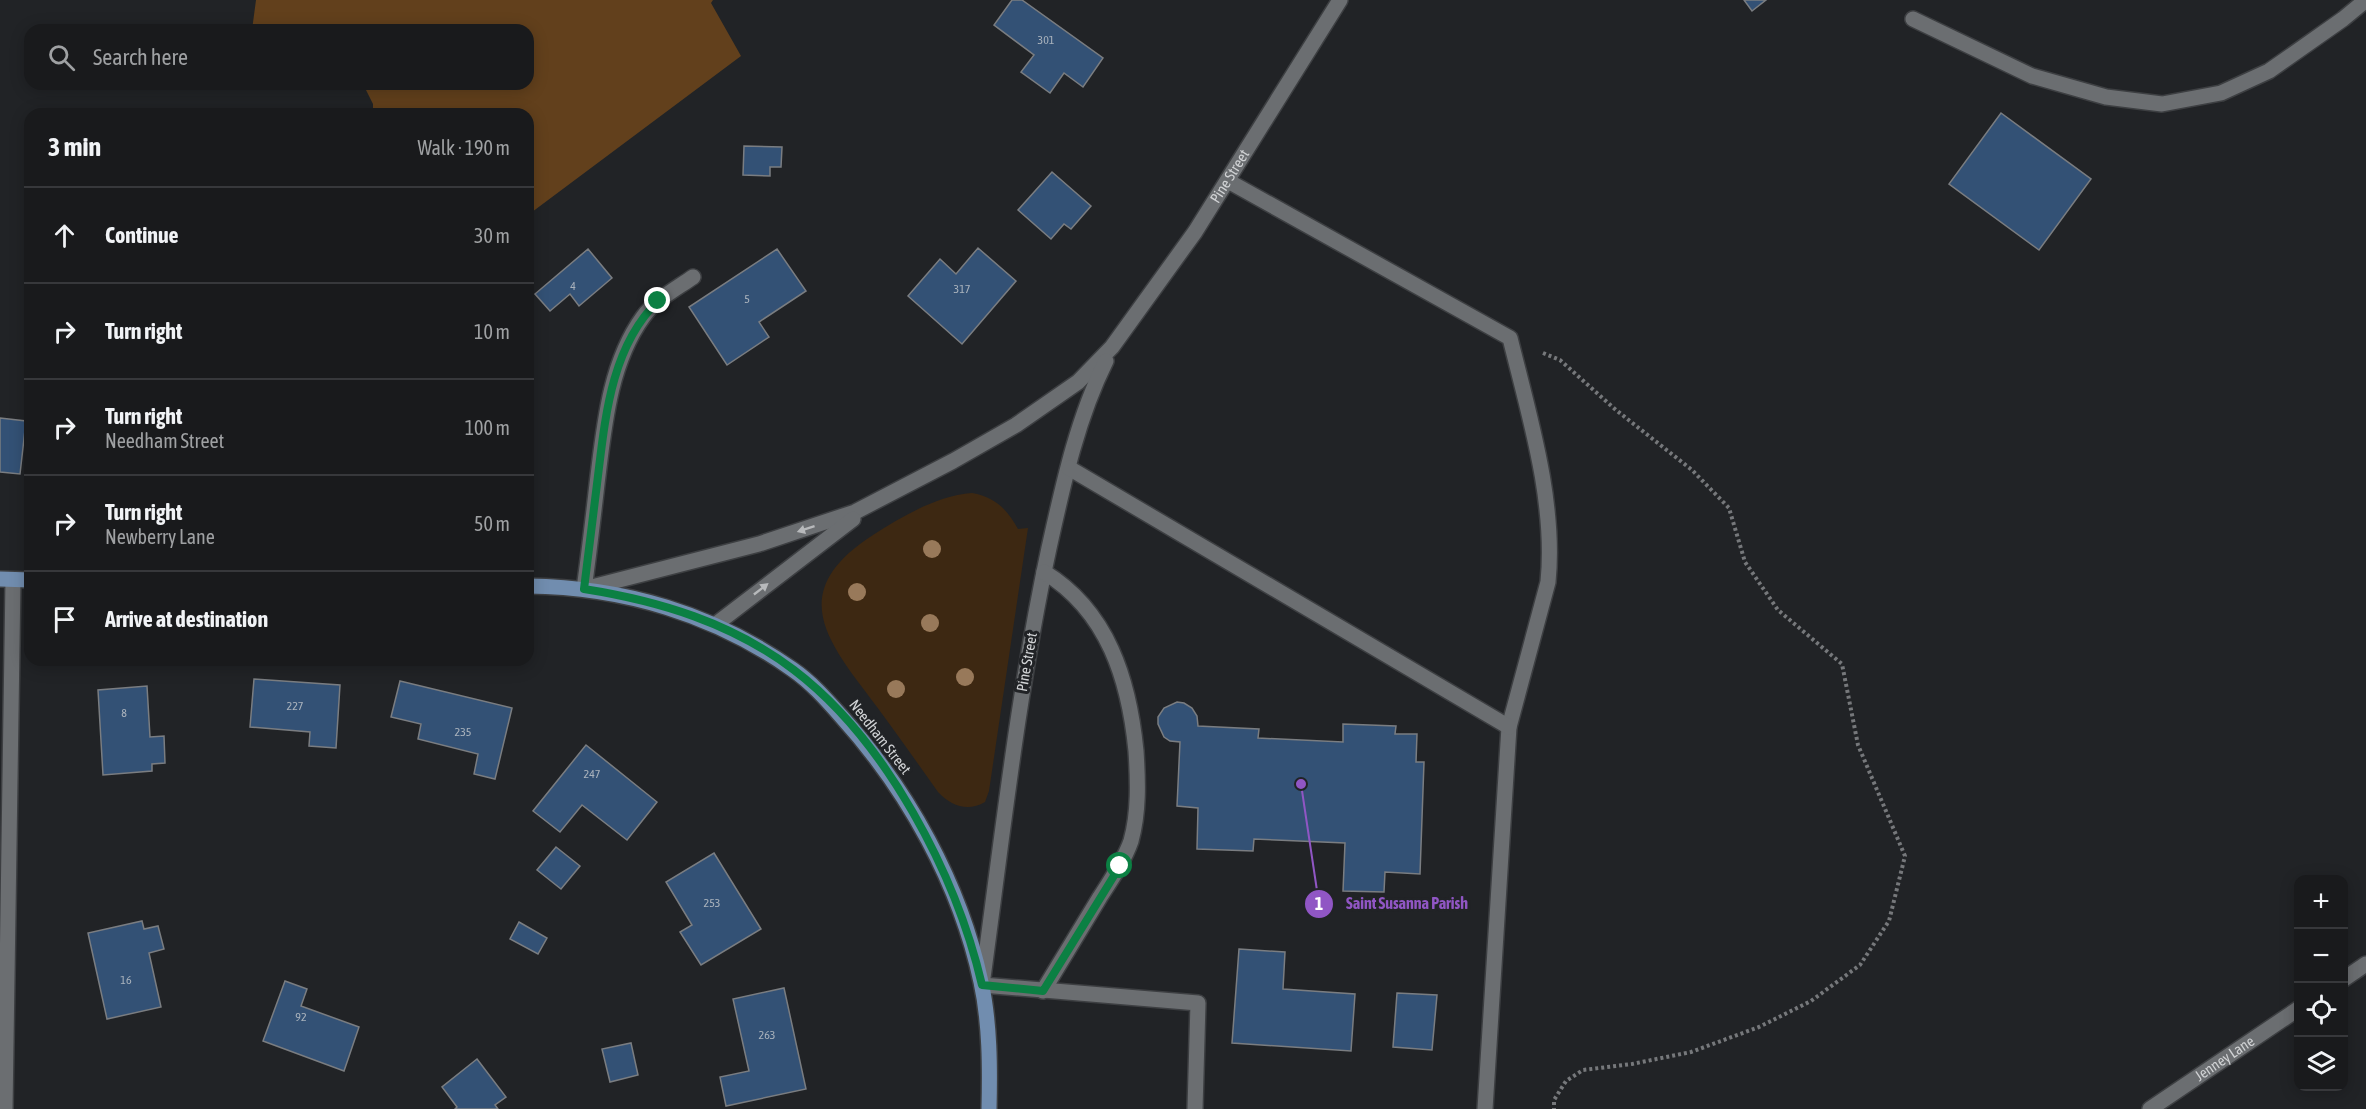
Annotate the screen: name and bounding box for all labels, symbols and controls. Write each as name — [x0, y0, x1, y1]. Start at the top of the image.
search box — [24, 24, 534, 90]
house number: 301 — [1038, 33, 1055, 47]
icon: search — [45, 41, 78, 74]
text: Search here — [93, 44, 188, 70]
text: 3 min — [48, 132, 101, 162]
text: Walk · 190 m — [418, 136, 510, 159]
street label: Pine Street — [1206, 146, 1252, 206]
icon: ahead — [48, 219, 81, 252]
text: Continue — [105, 222, 179, 248]
text: 30 m — [474, 224, 510, 247]
house number: 4 — [570, 279, 576, 293]
house number: 317 — [954, 282, 971, 296]
route end — [644, 287, 670, 313]
house number: 5 — [744, 292, 750, 306]
icon: right — [48, 315, 81, 348]
text: Turn right — [105, 318, 182, 344]
text: 10 m — [474, 320, 510, 343]
text: Turn right — [105, 403, 182, 429]
icon: right — [48, 411, 81, 444]
text: 100 m — [465, 416, 510, 439]
text: Needham Street — [105, 429, 224, 452]
text: Turn right — [105, 499, 182, 525]
icon: right — [48, 507, 81, 540]
text: 50 m — [474, 512, 510, 535]
text: Newberry Lane — [105, 525, 215, 548]
one-way arrow — [797, 525, 815, 535]
one-way arrow — [754, 583, 769, 595]
icon: arrive — [48, 603, 81, 636]
text: Arrive at destination — [105, 606, 268, 632]
street label: Pine Street — [1013, 631, 1040, 693]
street label: Needham Street — [846, 696, 915, 777]
house number: 227 — [287, 699, 304, 713]
house number: 8 — [121, 706, 127, 720]
house number: 235 — [455, 725, 471, 739]
house number: 247 — [584, 767, 601, 781]
route start — [1106, 852, 1132, 878]
map controls — [2294, 875, 2348, 1091]
button: + — [2294, 875, 2348, 929]
callout: Saint Susanna Parish — [1304, 887, 1480, 921]
text: 1 — [1315, 893, 1323, 914]
text: Saint Susanna Parish — [1346, 894, 1468, 912]
house number: 253 — [704, 896, 720, 910]
button: − — [2294, 929, 2348, 983]
house number: 16 — [120, 973, 132, 987]
button: locate — [2294, 983, 2348, 1037]
house number: 92 — [295, 1010, 307, 1024]
house number: 263 — [759, 1028, 775, 1042]
street label: Jenney Lane — [2191, 1032, 2257, 1084]
button: layers — [2294, 1037, 2348, 1091]

